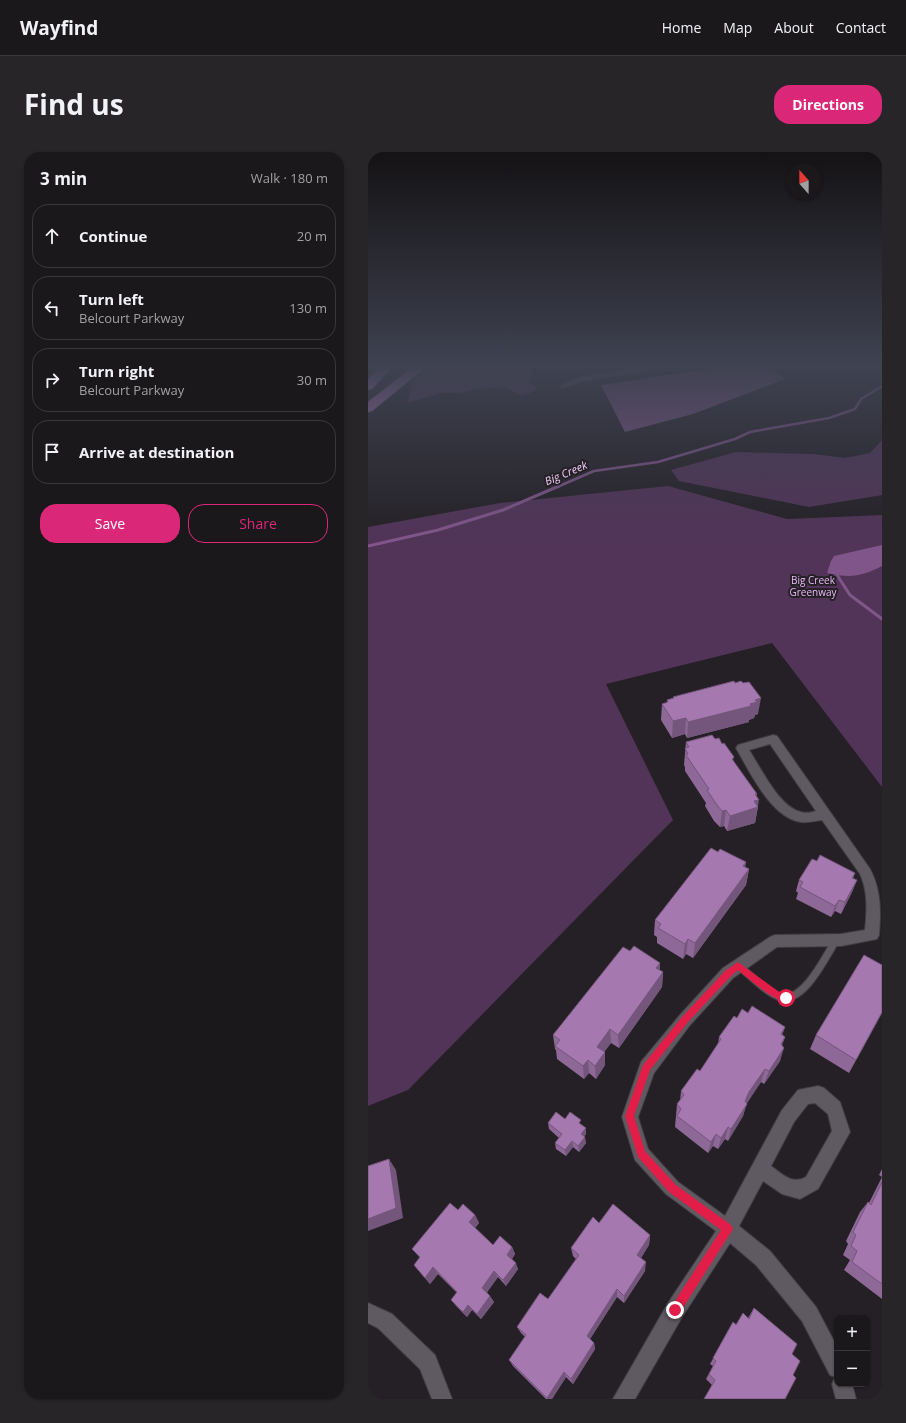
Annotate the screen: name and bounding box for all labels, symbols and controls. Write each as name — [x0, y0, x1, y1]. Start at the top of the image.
text: Wayfind — [20, 15, 98, 41]
text: Home — [662, 18, 701, 37]
text: Map — [723, 18, 752, 37]
text: About — [774, 18, 814, 37]
text: Contact — [836, 18, 886, 37]
text: Find us — [24, 85, 124, 123]
button: Directions — [774, 85, 882, 124]
north arrow — [786, 164, 822, 200]
text: 3 min — [40, 167, 87, 190]
text: Walk · 180 m — [251, 169, 328, 187]
icon: ahead — [41, 225, 63, 247]
text: Continue — [79, 226, 147, 246]
text: 20 m — [297, 227, 327, 245]
text: Turn left — [79, 289, 144, 309]
icon: left — [41, 297, 63, 319]
text: 130 m — [289, 299, 327, 317]
text: Belcourt Parkway — [79, 309, 184, 327]
text: Turn right — [79, 361, 154, 381]
icon: right — [41, 369, 63, 391]
text: 30 m — [297, 371, 327, 389]
text: Belcourt Parkway — [79, 381, 184, 399]
icon: arrive — [41, 441, 63, 463]
text: Arrive at destination — [79, 442, 234, 462]
water label: Big Creek — [542, 457, 590, 488]
button: Save — [40, 504, 180, 543]
button: Share — [188, 504, 328, 543]
park label: Big Creek Greenway — [789, 573, 838, 599]
route start — [777, 989, 795, 1007]
route end — [666, 1301, 684, 1319]
map controls — [834, 1315, 870, 1387]
button: + — [834, 1315, 870, 1351]
button: − — [834, 1351, 870, 1387]

